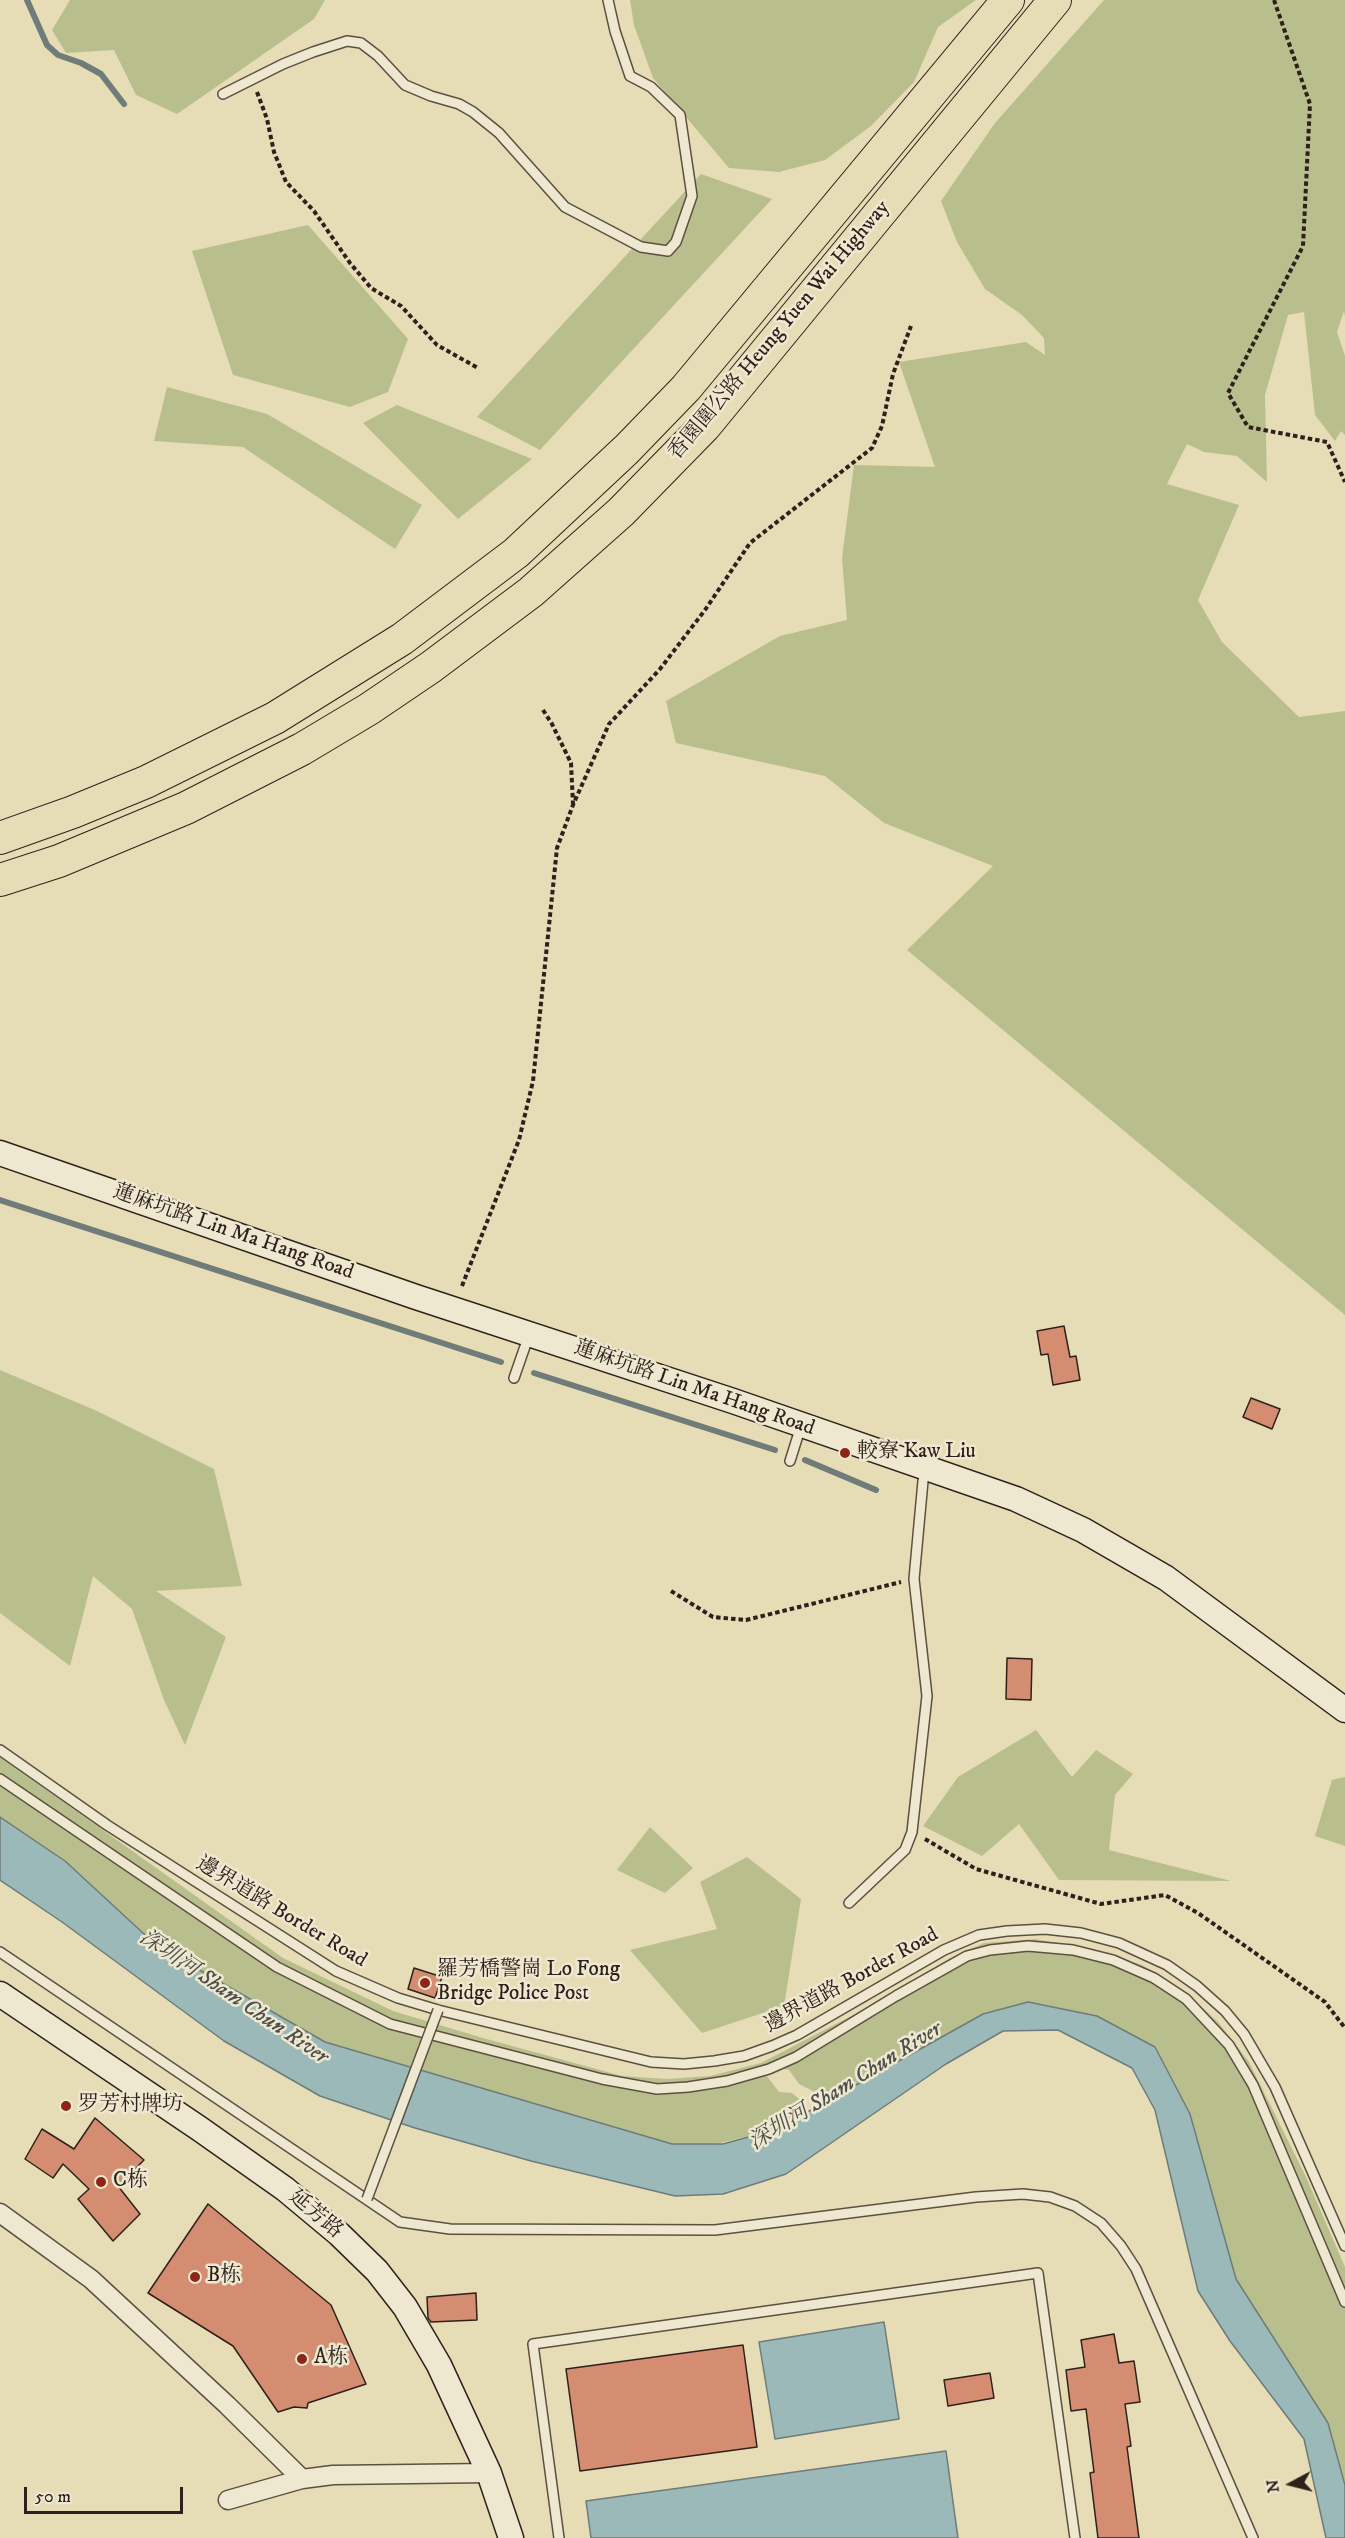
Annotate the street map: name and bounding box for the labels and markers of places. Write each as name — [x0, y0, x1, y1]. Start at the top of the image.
place label: 較寮 Kaw Liu — [857, 1440, 976, 1466]
marker: 較寮 Kaw Liu — [838, 1446, 852, 1460]
place label: 羅芳橋警崗 Lo Fong Bridge Police Post — [437, 1958, 620, 2008]
marker: 羅芳橋警崗 Lo Fong Bridge Police Post — [418, 1976, 432, 1990]
place label: 罗芳村牌坊 — [78, 2093, 183, 2119]
marker: 罗芳村牌坊 — [59, 2099, 73, 2113]
place label: C栋 — [113, 2169, 148, 2195]
marker: C栋 — [94, 2175, 108, 2189]
place label: B栋 — [207, 2264, 241, 2290]
marker: B栋 — [188, 2270, 202, 2284]
place label: A栋 — [314, 2346, 348, 2372]
marker: A栋 — [295, 2352, 309, 2366]

